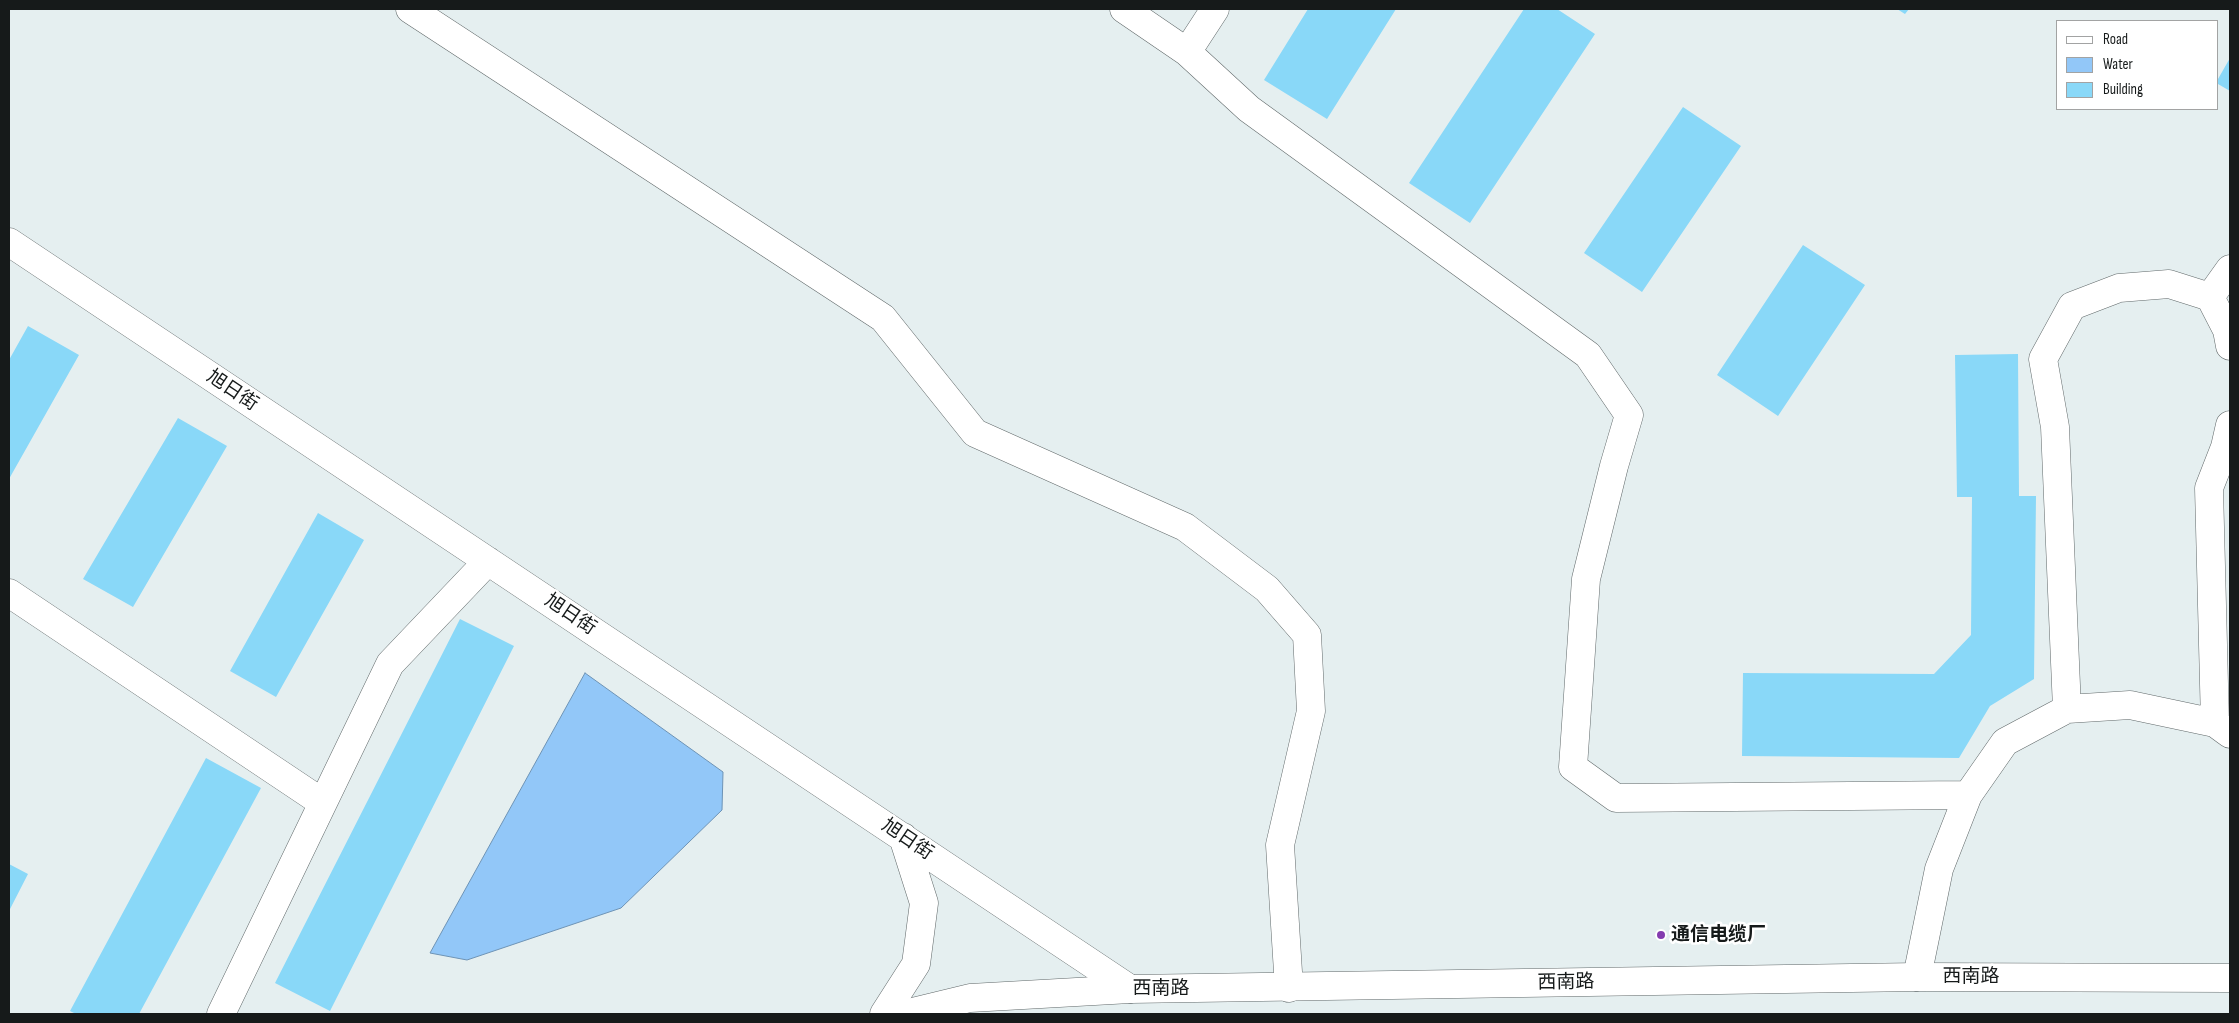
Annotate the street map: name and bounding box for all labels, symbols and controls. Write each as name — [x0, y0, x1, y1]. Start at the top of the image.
legend — [2056, 20, 2219, 110]
text: Road — [2103, 30, 2128, 49]
text: Water — [2103, 55, 2133, 74]
text: Building — [2103, 80, 2143, 99]
street label: 旭日街 — [202, 366, 262, 416]
street label: 旭日街 — [540, 590, 600, 640]
street label: 旭日街 — [877, 815, 937, 865]
place label: 通信电缆厂 — [1671, 924, 1766, 946]
marker: 通信电缆厂 — [1655, 929, 1667, 941]
street label: 西南路 — [1943, 966, 1999, 988]
street label: 西南路 — [1537, 971, 1595, 995]
street label: 西南路 — [1133, 978, 1189, 1000]

